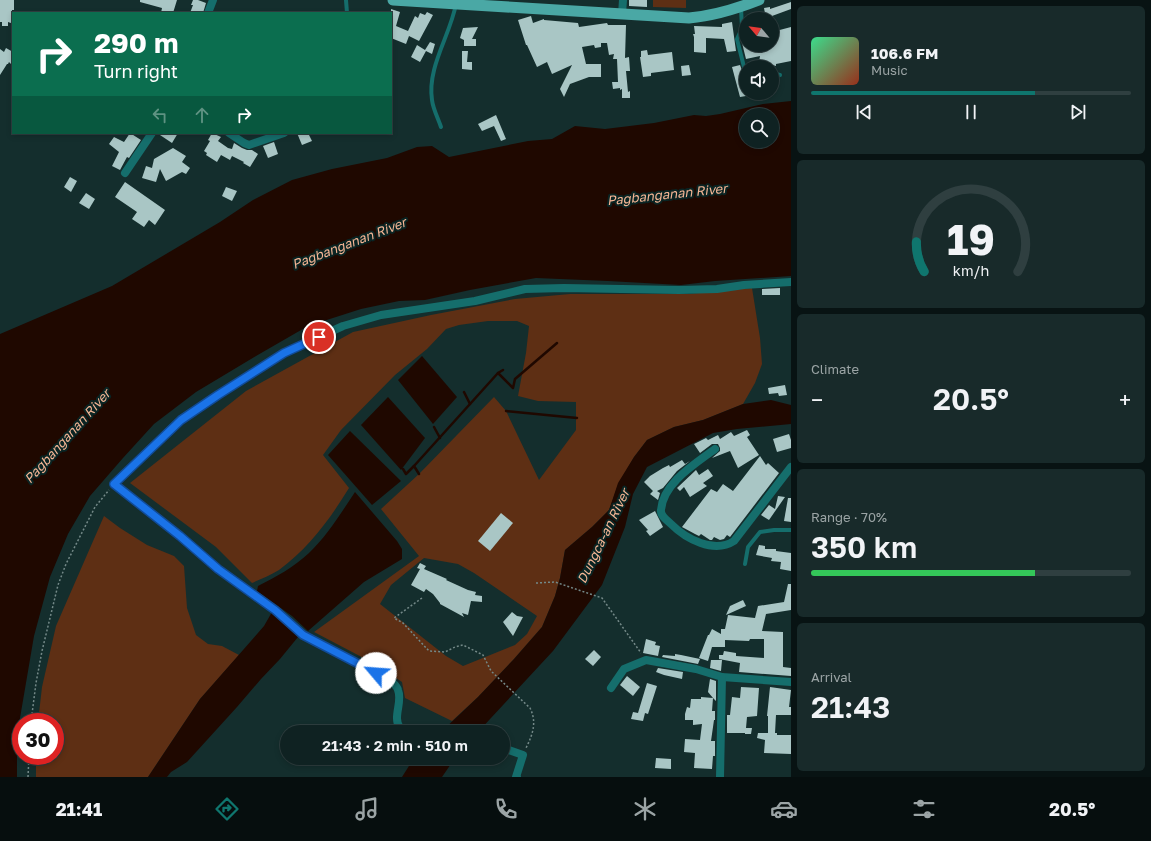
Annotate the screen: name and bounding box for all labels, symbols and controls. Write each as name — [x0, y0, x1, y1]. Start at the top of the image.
north arrow — [739, 12, 779, 52]
map controls — [739, 12, 779, 148]
text: 290 m — [94, 26, 179, 59]
icon: right — [28, 28, 80, 80]
text: 106.6 FM — [871, 44, 938, 62]
text: Turn right — [94, 60, 178, 82]
button: sound — [739, 60, 779, 100]
text: Music — [871, 62, 908, 78]
icon: previous — [853, 101, 875, 123]
icon: pause — [960, 101, 982, 123]
icon: next — [1067, 101, 1089, 123]
icon: left — [149, 104, 171, 126]
icon: ahead — [191, 104, 213, 126]
icon: right — [233, 104, 255, 126]
button: search — [739, 108, 779, 148]
water label: Pagbanganan River — [606, 180, 730, 208]
water label: Pagbanganan River — [290, 213, 410, 272]
text: 19 — [947, 214, 995, 264]
text: km/h — [953, 262, 989, 279]
pin — [302, 320, 336, 354]
icon: arrive — [308, 326, 330, 348]
text: Climate — [811, 361, 859, 377]
text: 20.5° — [933, 381, 1009, 417]
water label: Pagbanganan River — [21, 384, 115, 486]
text: − — [811, 386, 823, 413]
text: + — [1119, 386, 1131, 413]
water label: Dungca-an River — [573, 485, 634, 586]
text: Range · 70% — [811, 509, 887, 525]
text: 350 km — [811, 529, 917, 565]
position arrow — [355, 652, 397, 694]
text: Arrival — [811, 669, 852, 685]
text: 21:43 — [811, 689, 890, 725]
speed limit sign: 30 — [12, 713, 64, 765]
text: 21:43 · 2 min · 510 m — [322, 736, 468, 754]
icon: directions — [213, 795, 241, 823]
icon: music — [353, 795, 381, 823]
icon: phone — [492, 795, 520, 823]
icon: climate — [631, 795, 659, 823]
icon: car — [770, 795, 798, 823]
icon: filters — [910, 795, 938, 823]
text: 21:41 — [56, 798, 102, 820]
text: 20.5° — [1049, 798, 1095, 820]

